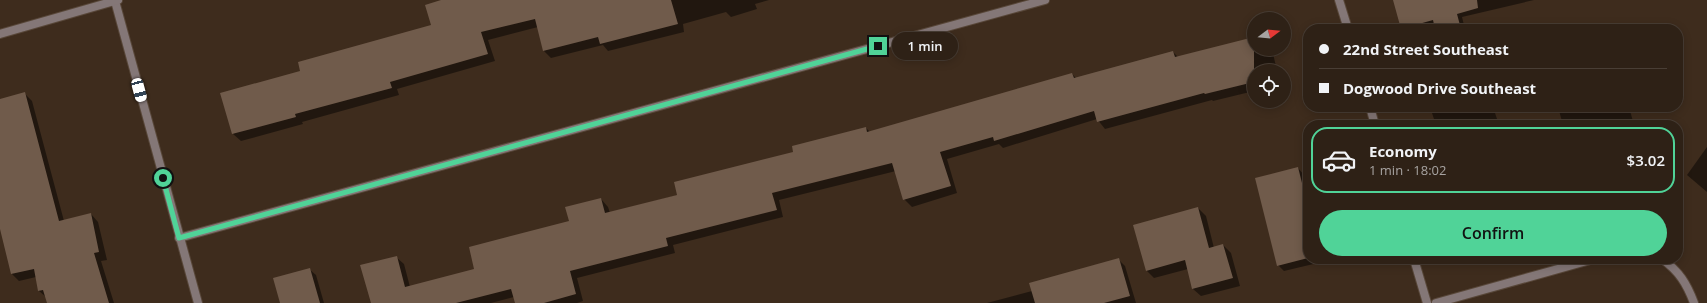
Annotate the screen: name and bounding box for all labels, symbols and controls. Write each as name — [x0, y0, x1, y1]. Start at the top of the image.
north arrow — [1247, 12, 1291, 56]
map controls — [1247, 12, 1291, 108]
callout: 1 min — [892, 32, 958, 60]
route end — [869, 37, 887, 55]
text: 1 min — [907, 37, 943, 55]
text: 22nd Street Southeast — [1343, 39, 1509, 59]
button: locate — [1247, 64, 1291, 108]
car — [130, 77, 148, 103]
text: Dogwood Drive Southeast — [1343, 78, 1536, 98]
text: Economy — [1369, 141, 1437, 161]
icon: car — [1321, 142, 1357, 178]
text: $3.02 — [1627, 150, 1665, 170]
text: 1 min · 18:02 — [1369, 161, 1446, 179]
route start — [154, 169, 172, 187]
button: Confirm — [1319, 210, 1667, 256]

